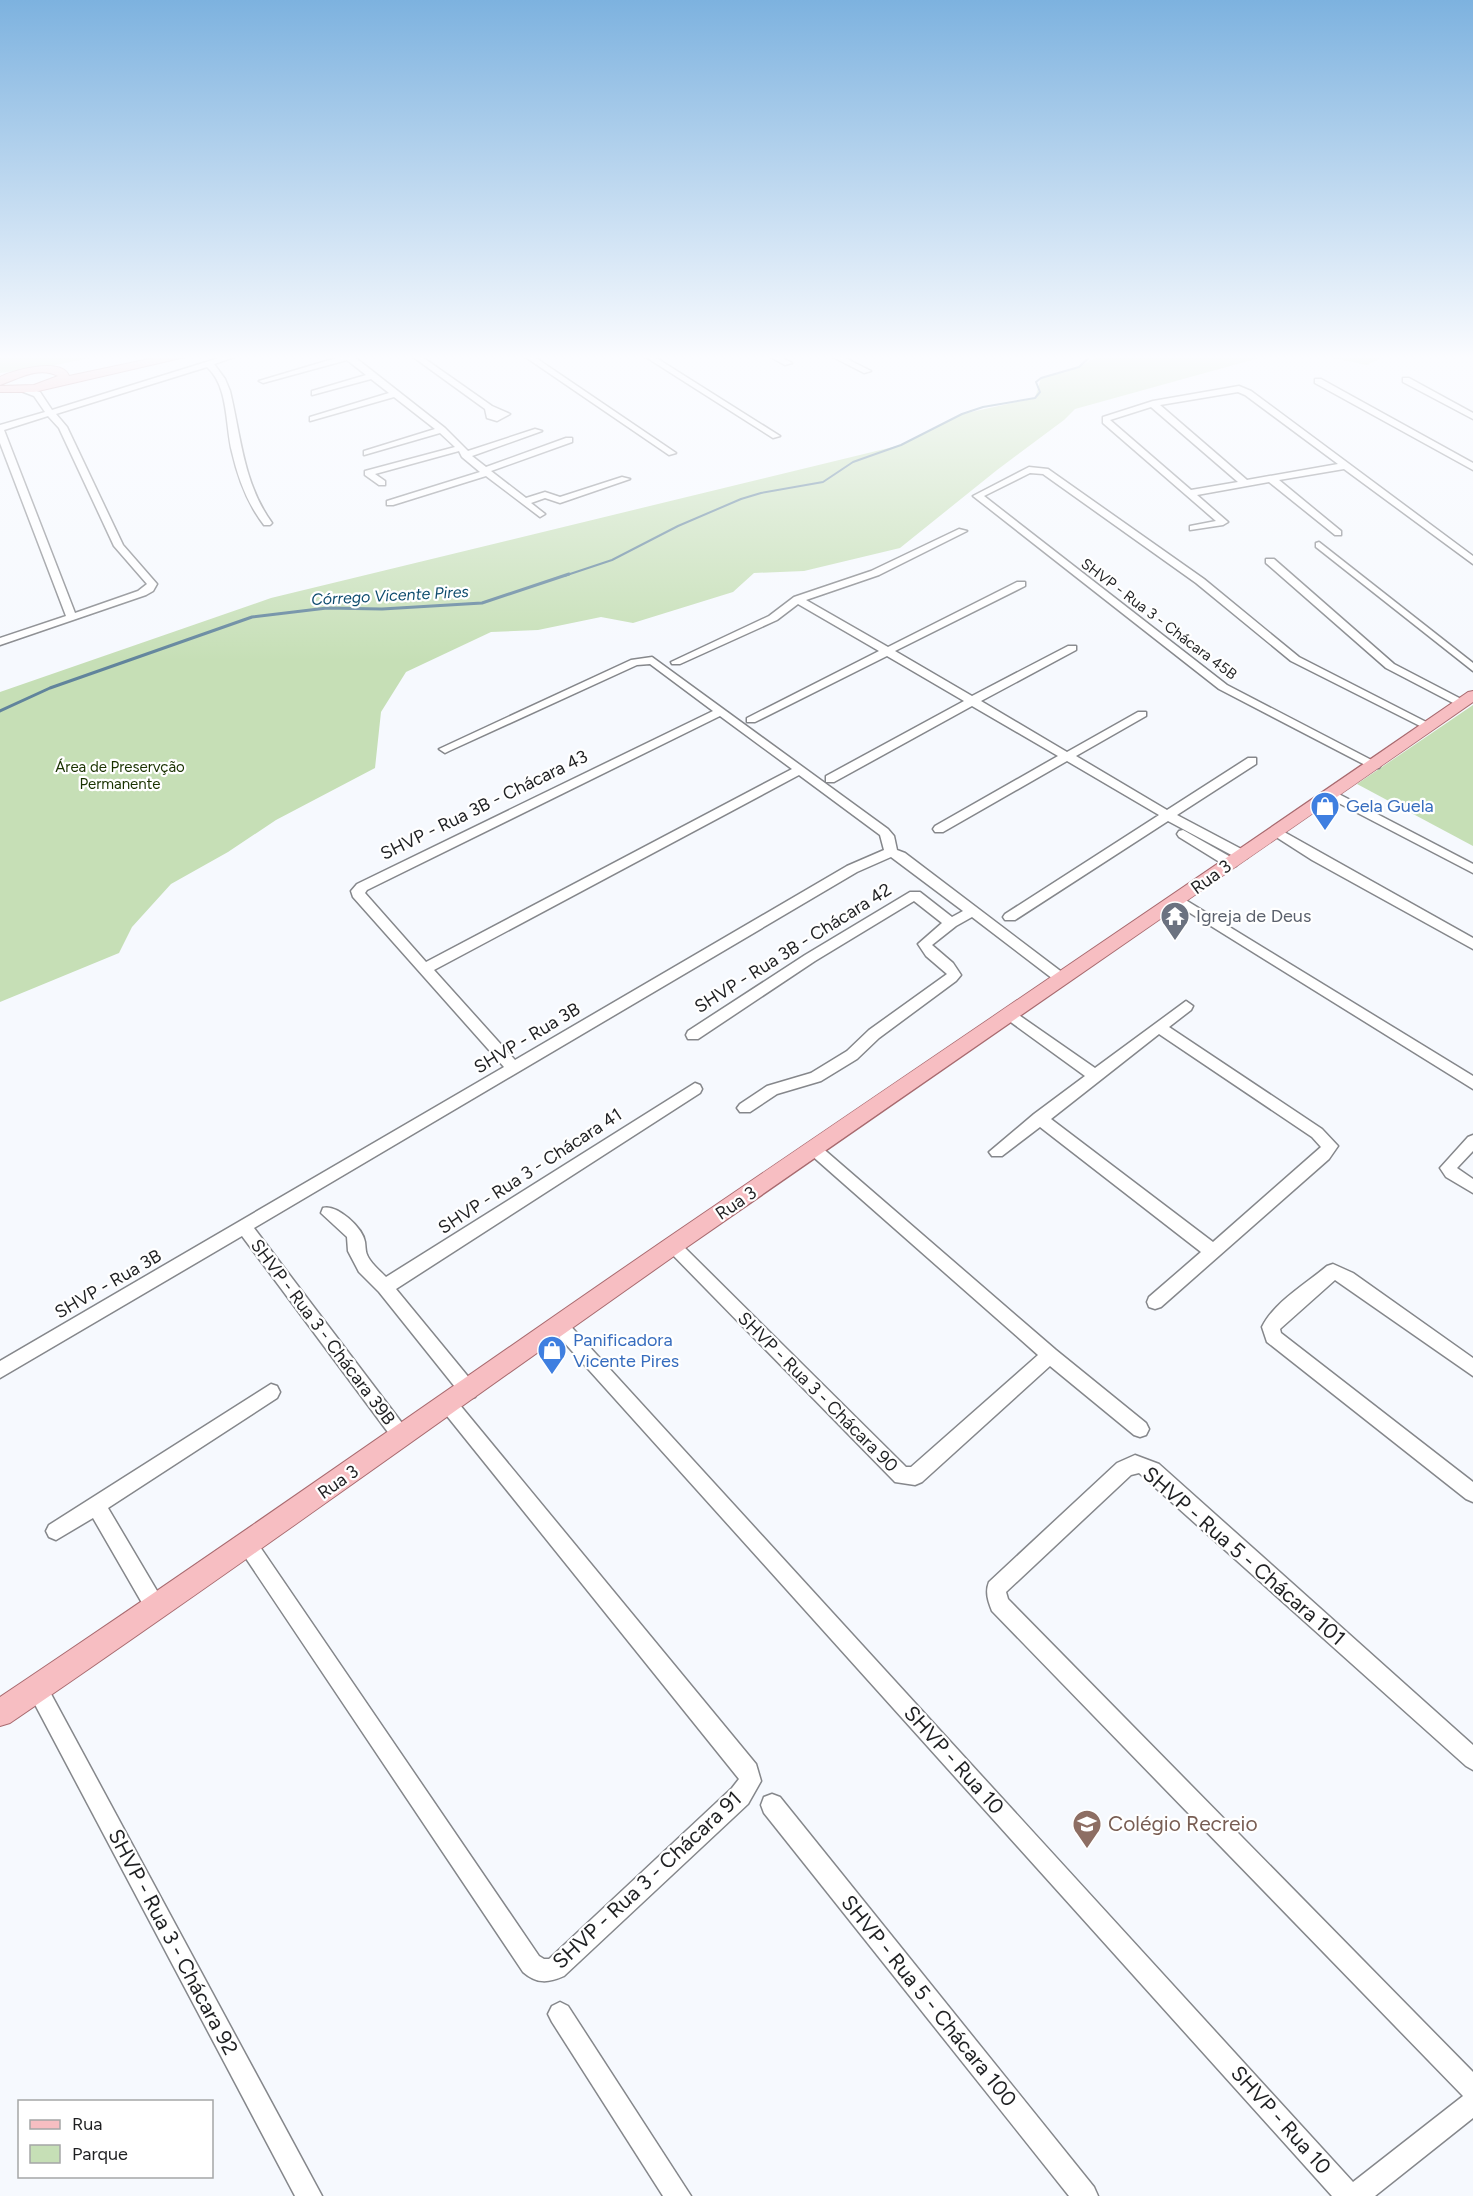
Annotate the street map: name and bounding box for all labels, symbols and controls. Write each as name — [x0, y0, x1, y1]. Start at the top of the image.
street label: SHVP - Rua 3 - Chácara 45B — [1078, 555, 1240, 683]
water label: Córrego Vicente Pires — [311, 582, 470, 609]
street label: SHVP - Rua 3B - Chácara 43 — [377, 745, 591, 865]
park label: Área de Preservção Permanente — [55, 758, 185, 793]
shop icon: Gela Guela — [1309, 790, 1341, 832]
place label: Gela Guela — [1346, 795, 1434, 817]
street label: Rua 3 — [1186, 855, 1236, 899]
street label: SHVP - Rua 3B - Chácara 42 — [690, 878, 896, 1018]
temple icon: Igreja de Deus — [1159, 900, 1191, 942]
place label: Igreja de Deus — [1196, 905, 1311, 927]
street label: SHVP - Rua 3B — [470, 998, 584, 1078]
street label: SHVP - Rua 3 - Chácara 41 — [434, 1103, 626, 1239]
street label: Rua 3 — [711, 1181, 761, 1225]
street label: SHVP - Rua 3 - Chácara 39B — [246, 1235, 400, 1429]
street label: SHVP - Rua 3B — [51, 1245, 165, 1323]
street label: SHVP - Rua 3 - Chácara 90 — [733, 1307, 903, 1477]
place label: Panificadora Vicente Pires — [573, 1329, 679, 1372]
shop icon: Panificadora Vicente Pires — [536, 1334, 568, 1376]
street label: Rua 3 — [313, 1460, 363, 1504]
street label: SHVP - Rua 5 - Chácara 101 — [1138, 1461, 1351, 1650]
street label: SHVP - Rua 10 — [899, 1700, 1010, 1819]
street label: SHVP - Rua 3 - Chácara 91 — [547, 1786, 746, 1974]
school or university icon: Colégio Recreio — [1071, 1808, 1103, 1850]
place label: Colégio Recreio — [1108, 1811, 1258, 1836]
street label: SHVP - Rua 3 - Chácara 92 — [103, 1825, 244, 2059]
street label: SHVP - Rua 5 - Chácara 100 — [836, 1890, 1022, 2111]
street label: SHVP - Rua 10 — [1226, 2060, 1337, 2179]
legend — [18, 2100, 213, 2178]
text: Rua — [72, 2113, 103, 2135]
text: Parque — [72, 2143, 128, 2165]

